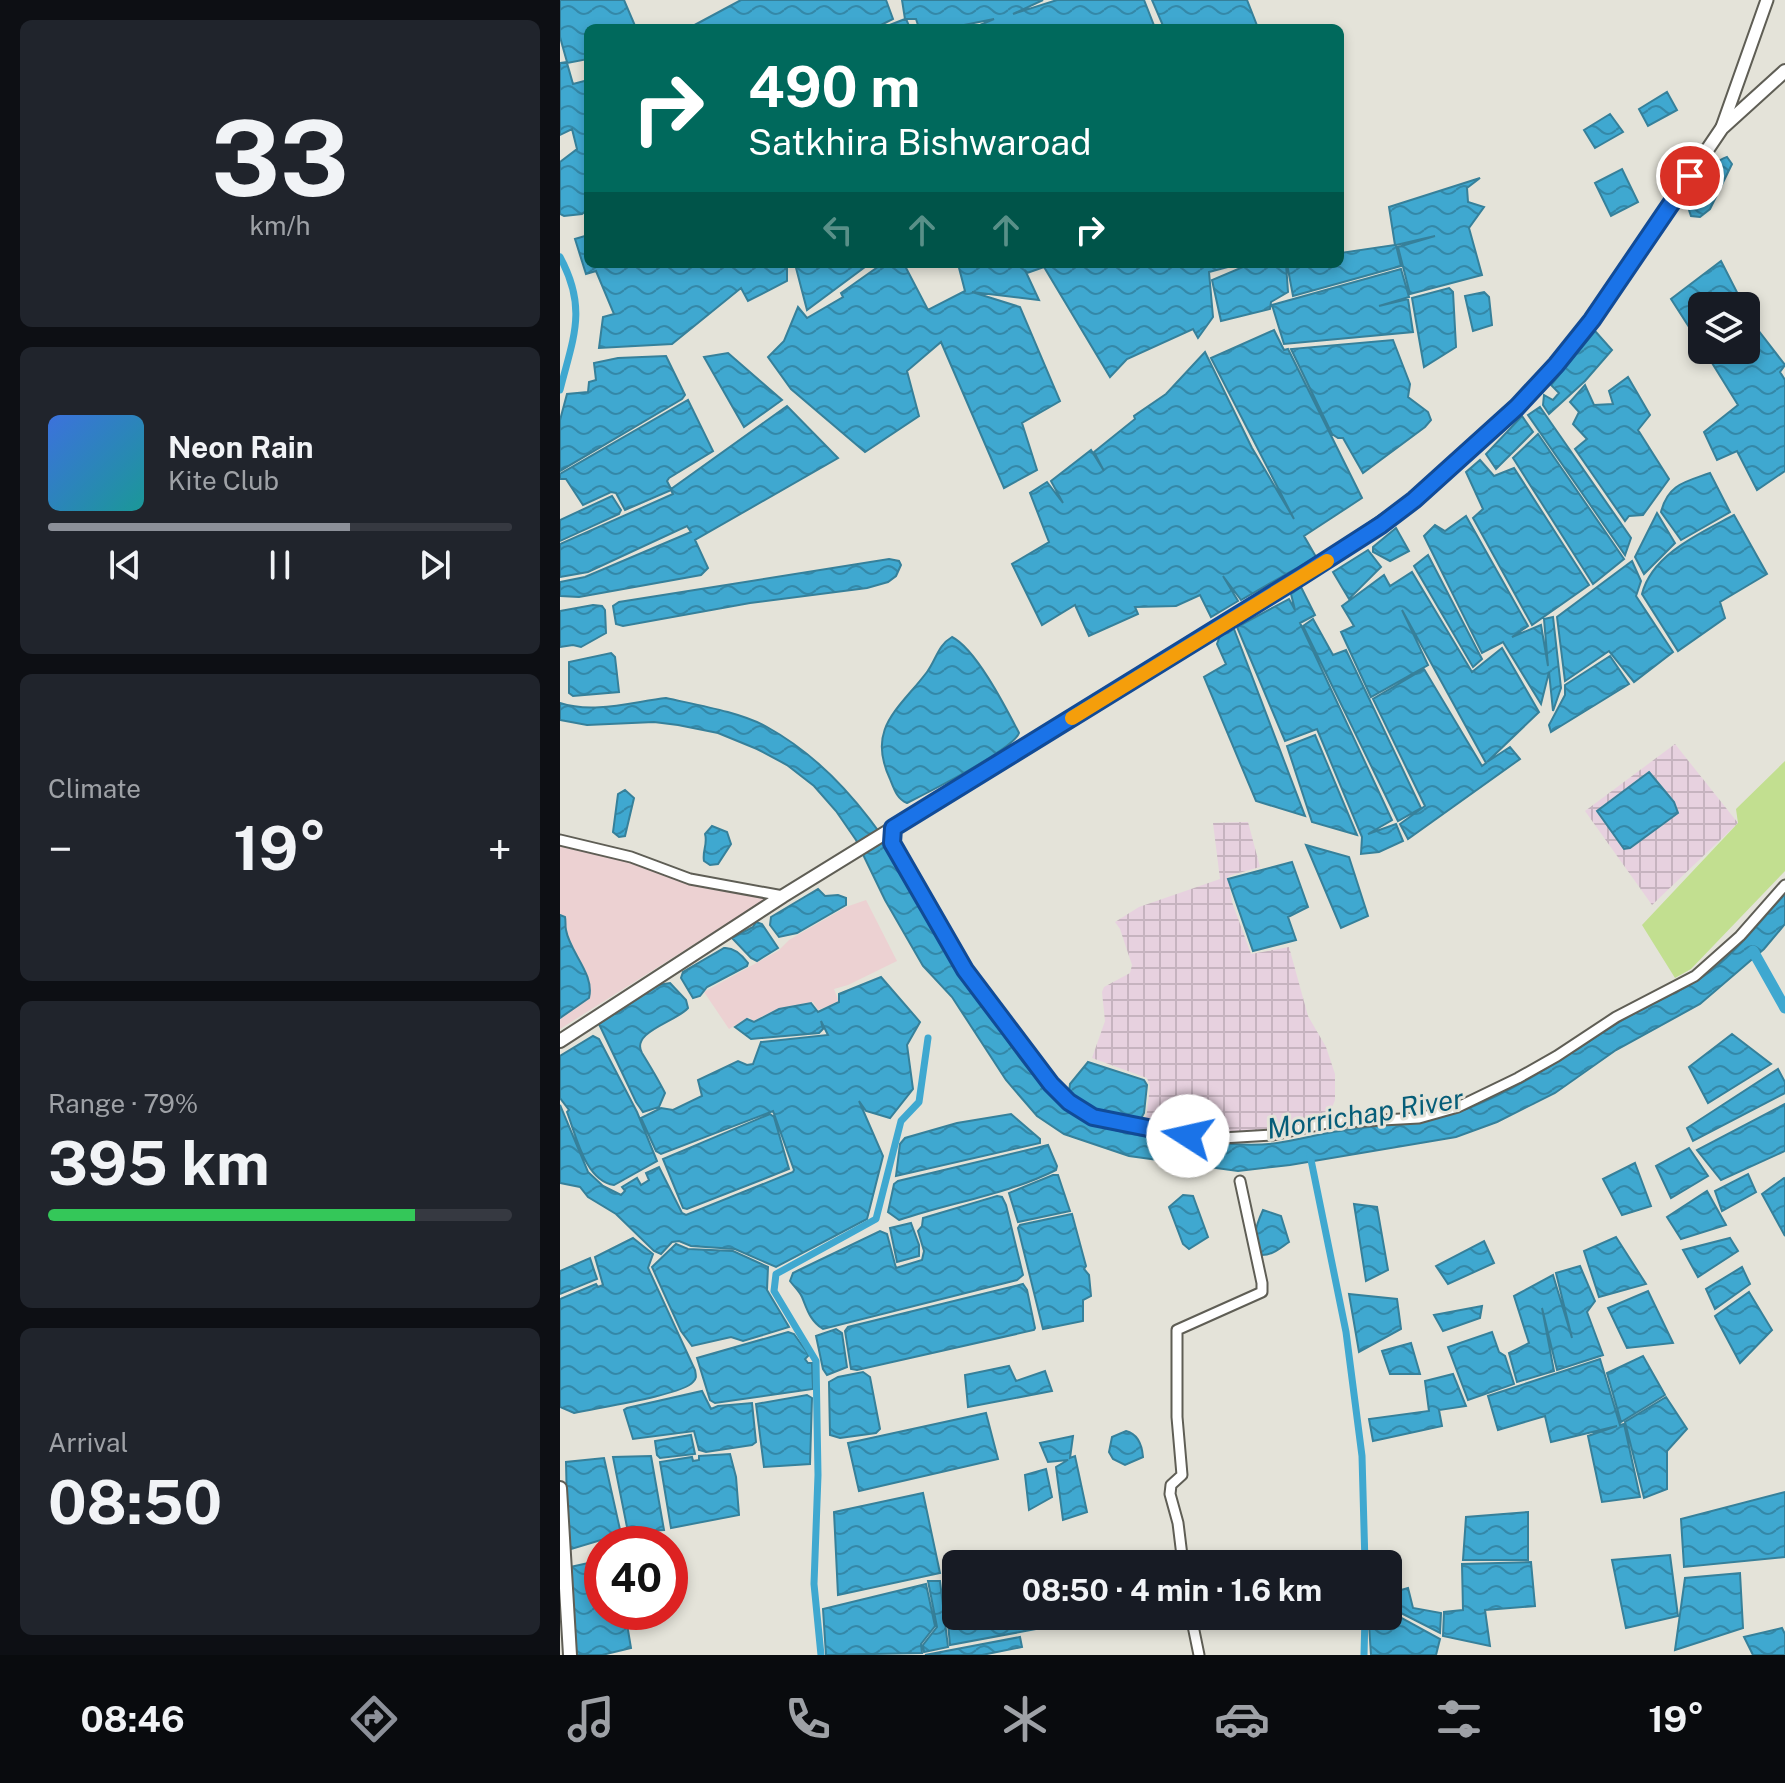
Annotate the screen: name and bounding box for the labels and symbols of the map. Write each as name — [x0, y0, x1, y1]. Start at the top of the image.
pin — [1656, 142, 1724, 210]
water label: Morrichap River — [1264, 1081, 1466, 1145]
position arrow — [1146, 1094, 1230, 1178]
speed limit sign: 40 — [584, 1526, 688, 1630]

